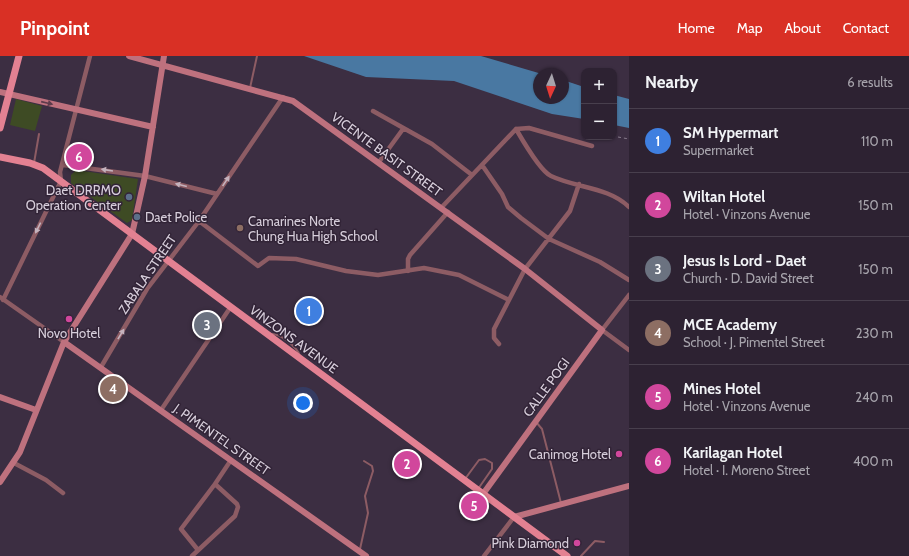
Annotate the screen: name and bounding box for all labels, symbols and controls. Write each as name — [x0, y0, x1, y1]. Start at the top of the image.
text: Pinpoint — [20, 17, 89, 40]
text: Home — [678, 19, 715, 37]
text: Map — [737, 19, 762, 37]
text: About — [784, 19, 821, 37]
text: Contact — [843, 19, 889, 37]
north arrow — [533, 68, 569, 104]
map controls — [581, 68, 617, 140]
button: + — [581, 68, 617, 104]
text: Nearby — [645, 72, 698, 92]
text: 6 results — [847, 74, 893, 90]
one-way arrow — [41, 100, 53, 106]
button: − — [581, 104, 617, 140]
street label: VICENTE BASIT STREET — [329, 108, 446, 200]
text: SM Hypermart — [683, 124, 778, 142]
text: 1 — [656, 133, 660, 149]
text: 110 m — [861, 133, 893, 149]
pin: 6 — [66, 142, 92, 172]
text: Supermarket — [683, 142, 754, 158]
one-way arrow — [100, 167, 113, 173]
one-way arrow — [222, 175, 230, 186]
place label: Daet DRRMO Operation Center — [26, 182, 122, 213]
one-way arrow — [175, 182, 187, 188]
text: Wiltan Hotel — [683, 188, 765, 206]
marker: Daet DRRMO Operation Center — [124, 192, 134, 202]
text: 2 — [655, 197, 661, 213]
text: 150 m — [858, 197, 893, 213]
text: Hotel · Vinzons Avenue — [683, 206, 811, 222]
place label: Daet Police — [145, 209, 208, 225]
marker: Daet Police — [132, 212, 142, 222]
place label: Camarines Norte Chung Hua High School — [248, 213, 378, 244]
one-way arrow — [35, 223, 41, 234]
marker: Camarines Norte Chung Hua High School — [235, 223, 245, 233]
street label: ZABALA STREET — [115, 231, 179, 317]
text: Jesus Is Lord - Daet — [683, 252, 806, 270]
text: 3 — [654, 261, 662, 277]
text: 150 m — [858, 261, 893, 277]
text: Church · D. David Street — [683, 270, 814, 286]
pin: 1 — [296, 296, 322, 326]
street label: VINZONS AVENUE — [247, 302, 341, 376]
pin: 3 — [194, 310, 220, 340]
marker: Novo Hotel — [64, 314, 74, 324]
text: MCE Academy — [683, 316, 777, 334]
place label: Novo Hotel — [38, 325, 100, 341]
text: 4 — [654, 325, 662, 341]
text: 230 m — [856, 325, 893, 341]
one-way arrow — [117, 328, 124, 339]
text: School · J. Pimentel Street — [683, 334, 825, 350]
street label: CALLE POGI — [519, 355, 573, 419]
pin: 4 — [100, 374, 126, 404]
text: Mines Hotel — [683, 380, 761, 398]
text: 5 — [655, 389, 661, 405]
text: 240 m — [855, 389, 893, 405]
your location — [293, 393, 313, 413]
text: Hotel · Vinzons Avenue — [683, 398, 811, 414]
street label: J. PIMENTEL STREET — [170, 399, 273, 478]
text: Karilagan Hotel — [683, 444, 782, 462]
place label: Canimog Hotel — [529, 446, 611, 462]
pin: 2 — [394, 449, 420, 479]
marker: Canimog Hotel — [614, 449, 624, 459]
text: 6 — [654, 453, 662, 469]
text: 400 m — [853, 453, 893, 469]
text: Hotel · I. Moreno Street — [683, 462, 810, 478]
pin: 5 — [461, 491, 487, 521]
place label: Pink Diamond — [491, 535, 569, 551]
marker: Pink Diamond — [572, 538, 582, 548]

